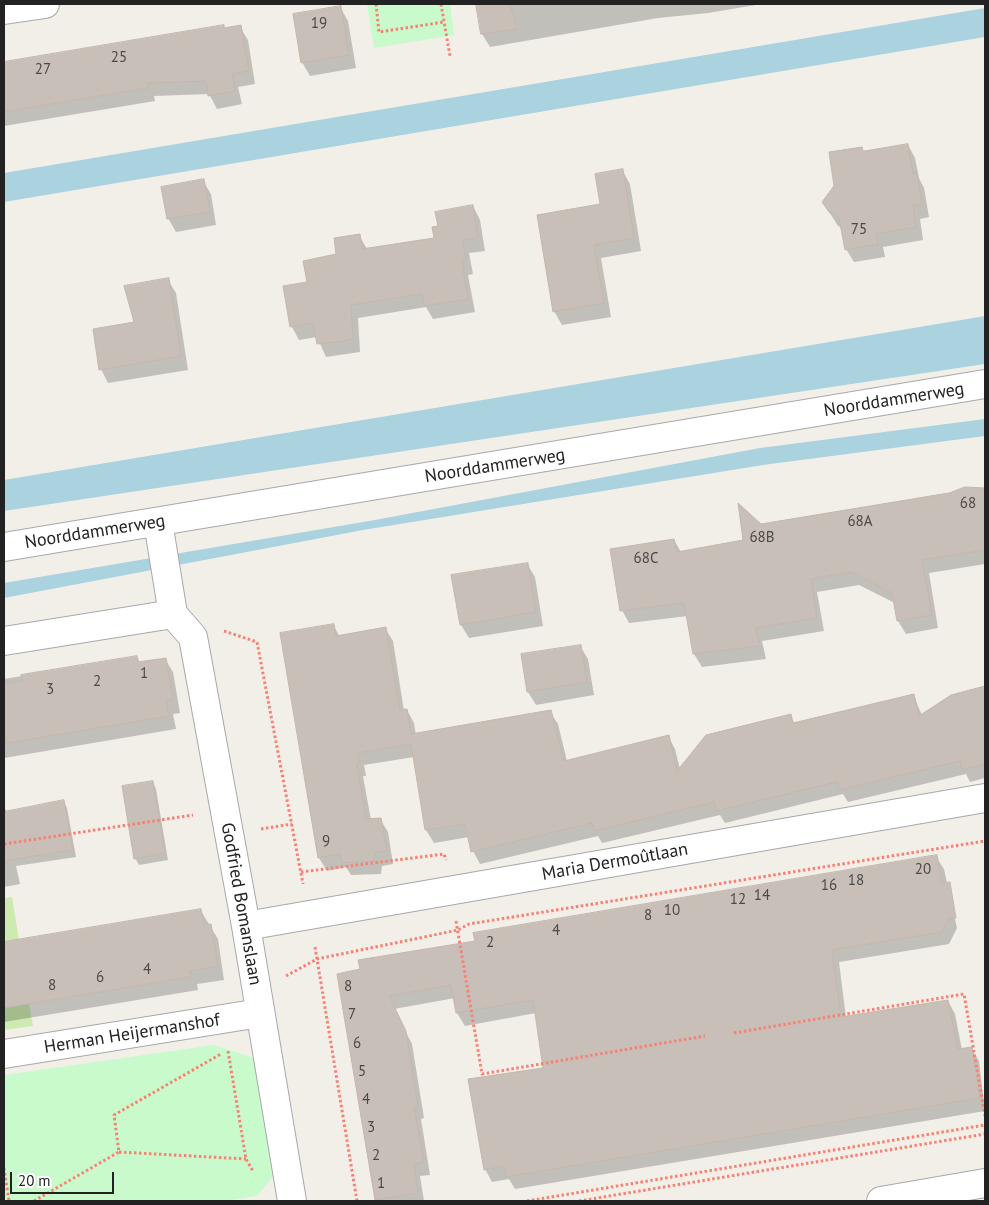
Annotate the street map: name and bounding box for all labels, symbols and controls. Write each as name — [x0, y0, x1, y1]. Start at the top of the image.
house number: 19 — [311, 15, 327, 33]
house number: 25 — [111, 49, 127, 67]
house number: 27 — [35, 61, 51, 79]
house number: 75 — [851, 221, 867, 239]
street label: Noorddammerweg — [822, 378, 966, 422]
street label: Noorddammerweg — [423, 444, 567, 488]
house number: 68 — [960, 495, 976, 513]
street label: Noorddammerweg — [23, 510, 167, 554]
house number: 68A — [847, 513, 873, 531]
house number: 68B — [749, 529, 775, 547]
house number: 68C — [634, 550, 658, 568]
house number: 1 — [140, 665, 148, 683]
house number: 2 — [93, 673, 101, 691]
house number: 3 — [46, 681, 54, 699]
street label: Godfried Bomanslaan — [216, 821, 266, 987]
house number: 9 — [322, 833, 330, 851]
street label: Maria Dermoûtlaan — [540, 839, 690, 885]
house number: 20 — [915, 861, 931, 879]
house number: 18 — [848, 872, 864, 890]
house number: 16 — [821, 877, 837, 895]
house number: 14 — [754, 887, 770, 905]
house number: 12 — [730, 891, 746, 909]
house number: 10 — [664, 902, 680, 920]
house number: 8 — [644, 907, 652, 925]
house number: 4 — [552, 922, 560, 940]
house number: 2 — [486, 934, 494, 952]
house number: 4 — [143, 961, 151, 979]
house number: 6 — [96, 969, 104, 987]
house number: 8 — [48, 977, 56, 995]
house number: 8 — [344, 978, 352, 996]
house number: 7 — [348, 1006, 356, 1024]
street label: Herman Heijermanshof — [43, 1009, 221, 1059]
house number: 6 — [353, 1035, 361, 1053]
house number: 5 — [358, 1063, 366, 1081]
house number: 4 — [362, 1091, 370, 1109]
house number: 3 — [367, 1119, 375, 1137]
house number: 2 — [372, 1147, 380, 1165]
scale bar — [12, 1162, 116, 1194]
text: 20 m — [18, 1171, 51, 1190]
house number: 1 — [377, 1175, 385, 1193]

